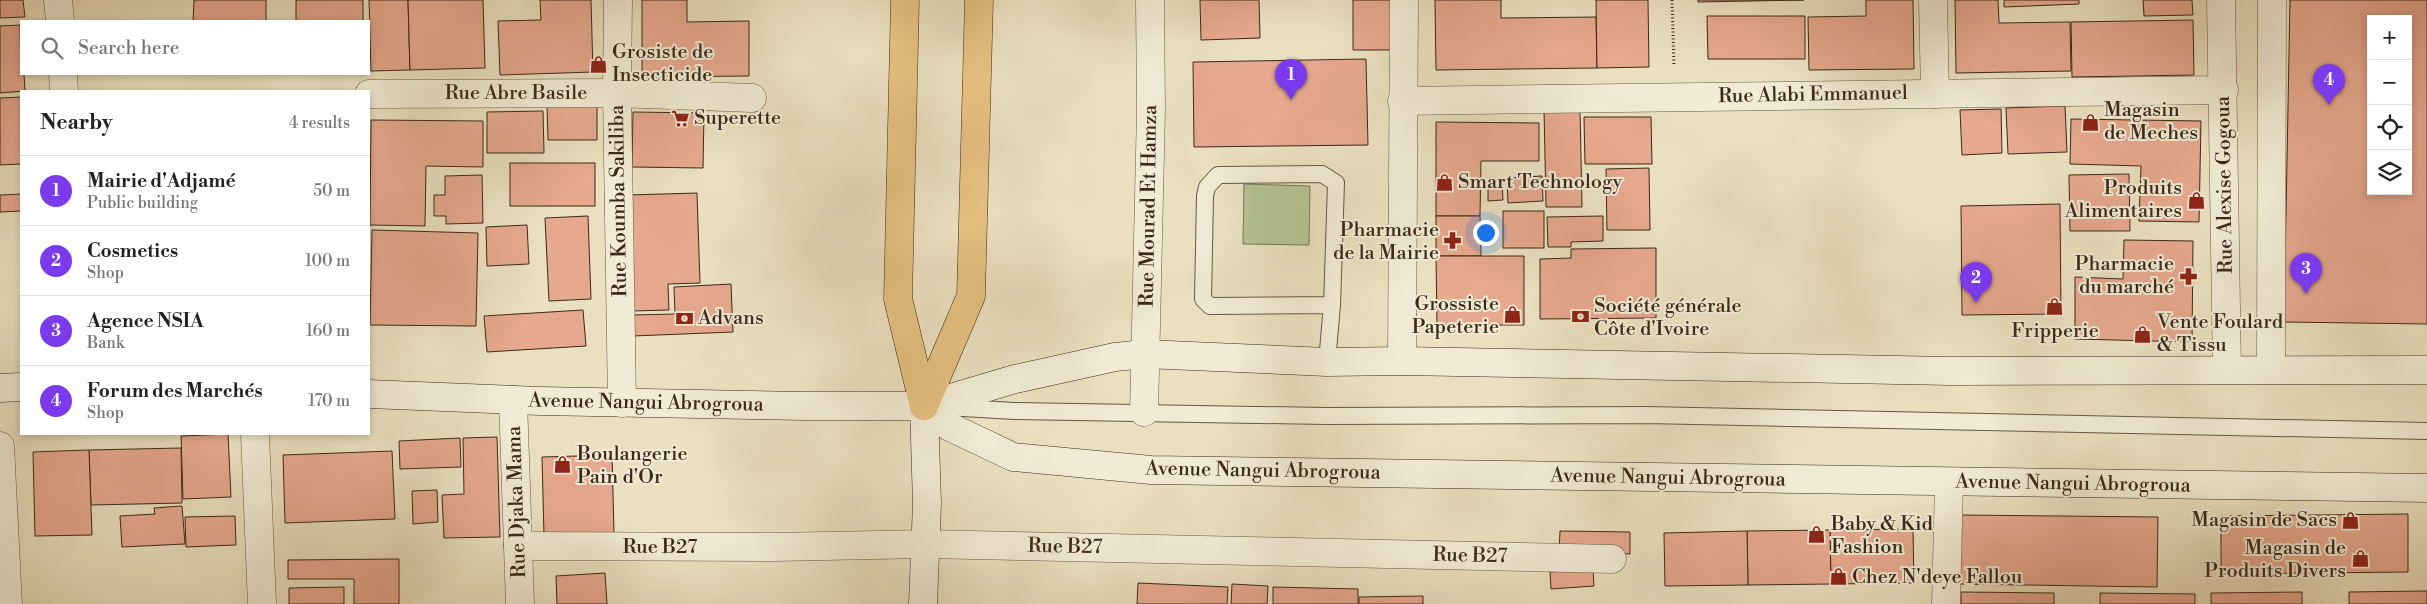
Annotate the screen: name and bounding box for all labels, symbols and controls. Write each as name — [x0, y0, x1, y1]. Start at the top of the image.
map controls — [2367, 15, 2412, 195]
button: + — [2367, 15, 2412, 60]
search box — [20, 20, 370, 75]
icon: search — [38, 34, 66, 62]
text: Search here — [78, 36, 179, 60]
place label: Grosiste de Insecticide — [612, 40, 713, 88]
shop icon: Grosiste de Insecticide — [588, 54, 608, 74]
pin: 1 — [1275, 59, 1307, 100]
button: − — [2367, 60, 2412, 105]
pin: 4 — [2313, 64, 2345, 105]
street label: Rue Abre Basile — [445, 81, 587, 106]
street label: Rue Alabi Emmanuel — [1718, 81, 1908, 109]
street label: Rue Alexise Gogoua — [2211, 95, 2239, 274]
place label: Magasin de Meches — [2104, 98, 2198, 146]
street label: Rue Koumba Sakiliba — [605, 104, 633, 297]
street label: Rue Mourad Et Hamza — [1135, 104, 1163, 307]
button: locate — [2367, 105, 2412, 150]
place label: Superette — [694, 106, 781, 131]
supermarket icon: Superette — [670, 108, 690, 128]
text: Nearby — [40, 110, 113, 136]
shop icon: Magasin de Meches — [2080, 112, 2100, 132]
text: 4 results — [289, 113, 350, 133]
button: layers — [2367, 150, 2412, 195]
text: Mairie d'Adjamé — [87, 169, 236, 193]
place label: Smart Technology — [1458, 170, 1622, 195]
shop icon: Smart Technology — [1434, 172, 1454, 192]
place label: Produits Alimentaires — [2064, 176, 2182, 224]
text: 1 — [52, 181, 60, 201]
text: 50 m — [313, 181, 350, 201]
shop icon: Produits Alimentaires — [2186, 190, 2206, 210]
text: Public building — [87, 193, 198, 213]
place label: Pharmacie de la Mairie — [1333, 218, 1439, 266]
your location — [1473, 220, 1499, 246]
pharmacy icon: Pharmacie de la Mairie — [1443, 231, 1463, 251]
text: Cosmetics — [87, 239, 178, 263]
text: 2 — [51, 251, 61, 271]
text: 100 m — [305, 251, 350, 271]
place label: Pharmacie du marché — [2075, 252, 2174, 300]
pin: 3 — [2290, 253, 2322, 294]
pin: 2 — [1960, 262, 1992, 303]
text: Shop — [87, 263, 124, 283]
pharmacy icon: Pharmacie du marché — [2178, 266, 2198, 286]
place label: Grossiste Papeterie — [1412, 292, 1499, 340]
place label: Société générale Côte d'Ivoire — [1594, 294, 1742, 342]
shop icon: Fripperie — [2045, 297, 2065, 317]
shop icon: Grossiste Papeterie — [1503, 305, 1523, 325]
place label: Advans — [697, 306, 764, 331]
bank icon: Société générale Côte d'Ivoire — [1570, 307, 1590, 327]
bank icon: Advans — [674, 308, 694, 328]
text: Agence NSIA — [87, 309, 204, 333]
place label: Vente Foulard & Tissu — [2156, 310, 2284, 358]
place label: Fripperie — [2011, 319, 2099, 344]
text: 3 — [51, 321, 61, 341]
text: 160 m — [306, 321, 350, 341]
shop icon: Vente Foulard & Tissu — [2133, 324, 2153, 344]
text: Bank — [87, 333, 124, 353]
text: Forum des Marchés — [87, 379, 263, 403]
street label: Avenue Nangui Abrogroua — [527, 388, 765, 418]
text: 4 — [51, 391, 61, 411]
text: 170 m — [308, 391, 350, 411]
text: Shop — [87, 403, 124, 423]
street label: Rue Djaka Mama — [502, 425, 532, 579]
place label: Boulangerie Pain d'Or — [576, 442, 688, 490]
shop icon: Boulangerie Pain d'Or — [553, 455, 573, 475]
street label: Avenue Nangui Abrogroua — [1144, 456, 1382, 486]
street label: Avenue Nangui Abrogroua — [1549, 463, 1787, 493]
street label: Avenue Nangui Abrogroua — [1954, 469, 2192, 499]
place label: Magasin de Sacs — [2191, 508, 2337, 533]
shop icon: Magasin de Sacs — [2341, 510, 2361, 530]
place label: Baby & Kid Fashion — [1830, 512, 1933, 560]
shop icon: Baby & Kid Fashion — [1807, 525, 1827, 545]
street label: Rue B27 — [1027, 534, 1103, 560]
street label: Rue B27 — [623, 535, 697, 560]
place label: Magasin de Produits Divers — [2204, 536, 2346, 584]
street label: Rue B27 — [1432, 543, 1508, 569]
shop icon: Magasin de Produits Divers — [2350, 549, 2370, 569]
place label: Chez N'deye Fallou — [1852, 565, 2023, 590]
shop icon: Chez N'deye Fallou — [1828, 567, 1848, 587]

